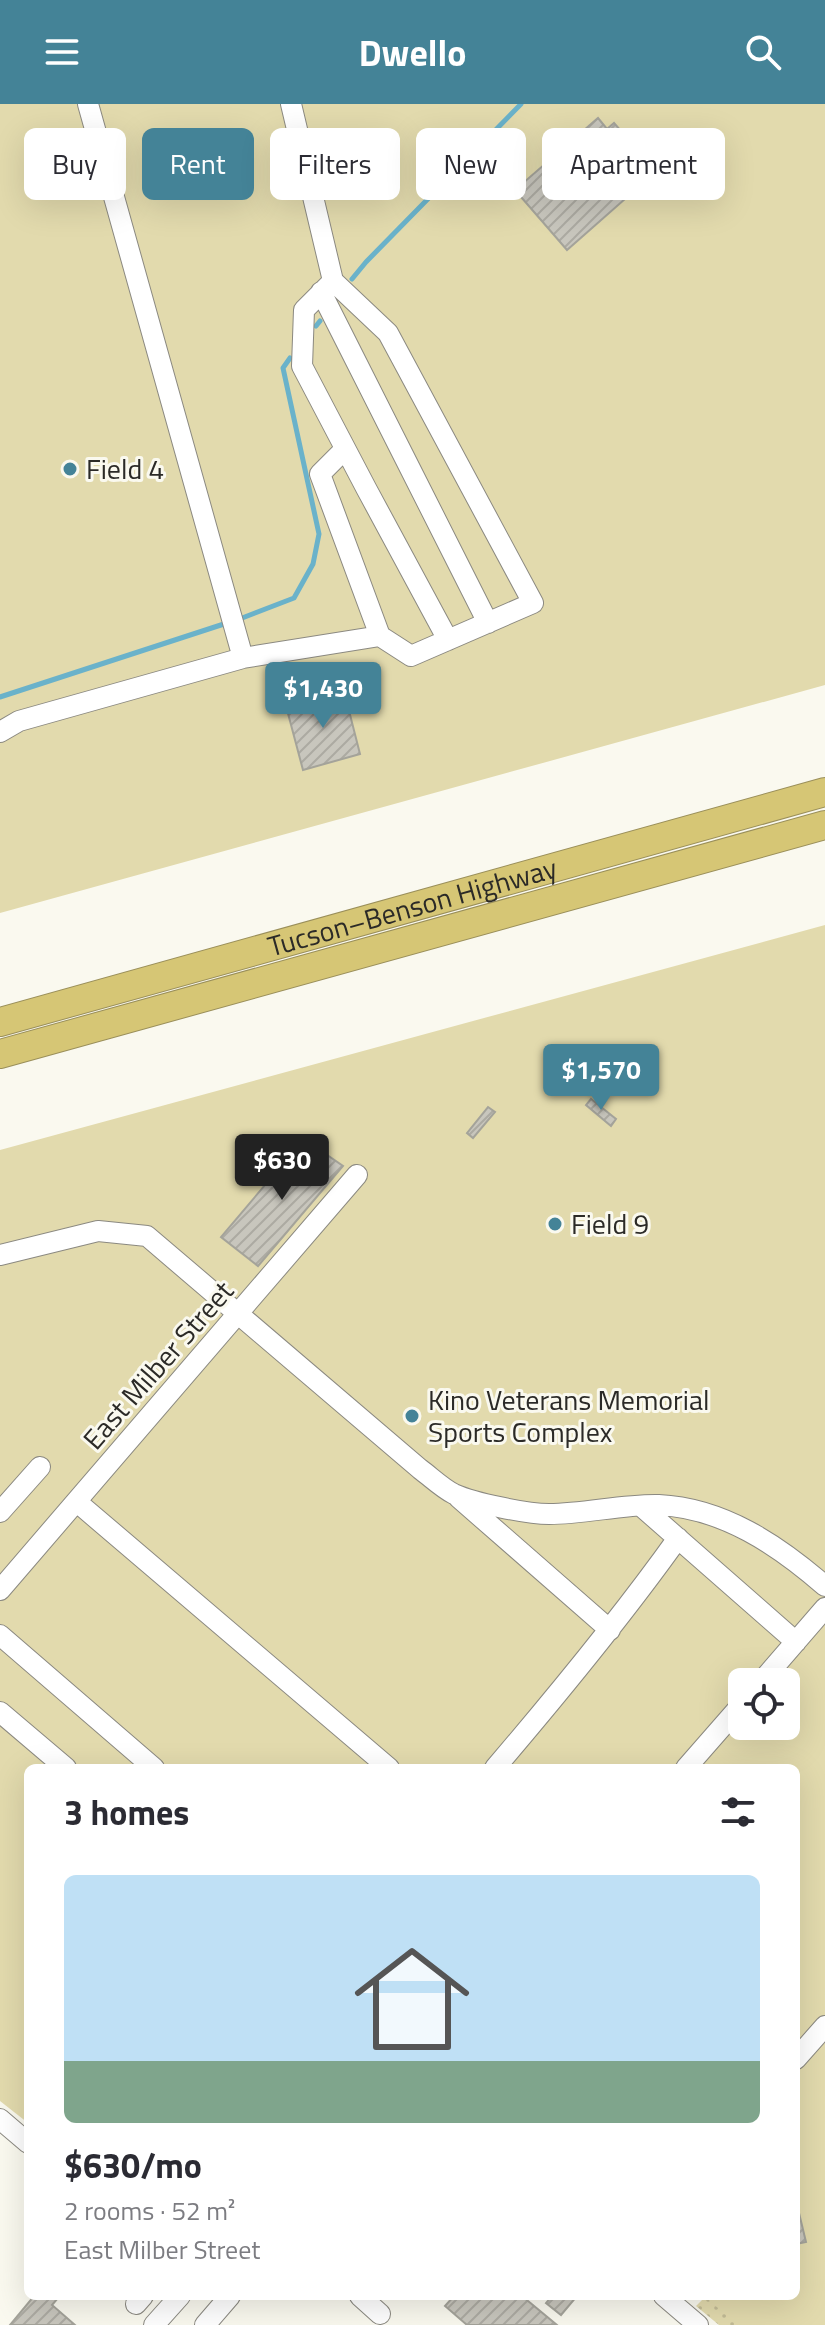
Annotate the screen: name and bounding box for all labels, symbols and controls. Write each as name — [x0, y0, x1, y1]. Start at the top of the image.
text: Dwello — [359, 25, 466, 80]
icon: menu — [40, 30, 84, 74]
icon: search — [741, 30, 785, 74]
chip: Buy — [24, 128, 126, 200]
chip: Rent — [142, 128, 254, 200]
chip: Filters — [270, 128, 400, 200]
chip: New — [416, 128, 526, 200]
chip: Apartment — [542, 128, 725, 200]
place label: Field 4 — [86, 447, 164, 490]
marker: Field 4 — [61, 460, 79, 478]
pin: $1,430 — [258, 662, 388, 730]
text: $1,430 — [283, 668, 363, 707]
street label: Tucson–Benson Highway — [263, 846, 562, 967]
pin: $1,570 — [536, 1044, 666, 1112]
text: $1,570 — [561, 1050, 641, 1089]
pin: $630 — [235, 1134, 329, 1202]
text: $630 — [253, 1140, 311, 1179]
place label: Field 9 — [571, 1202, 649, 1245]
marker: Field 9 — [546, 1215, 564, 1233]
street label: East Milber Street — [72, 1271, 243, 1459]
place label: Kino Veterans Memorial Sports Complex — [428, 1378, 709, 1453]
marker: Kino Veterans Memorial Sports Complex — [403, 1407, 421, 1425]
map controls — [728, 1668, 800, 1740]
button: locate — [728, 1668, 800, 1740]
text: 3 homes — [64, 1786, 189, 1838]
icon: filters — [716, 1790, 760, 1834]
icon: home — [340, 1927, 484, 2071]
text: $630/mo — [64, 2139, 202, 2191]
text: 2 rooms · 52 m² — [64, 2191, 235, 2230]
text: East Milber Street — [64, 2230, 260, 2269]

